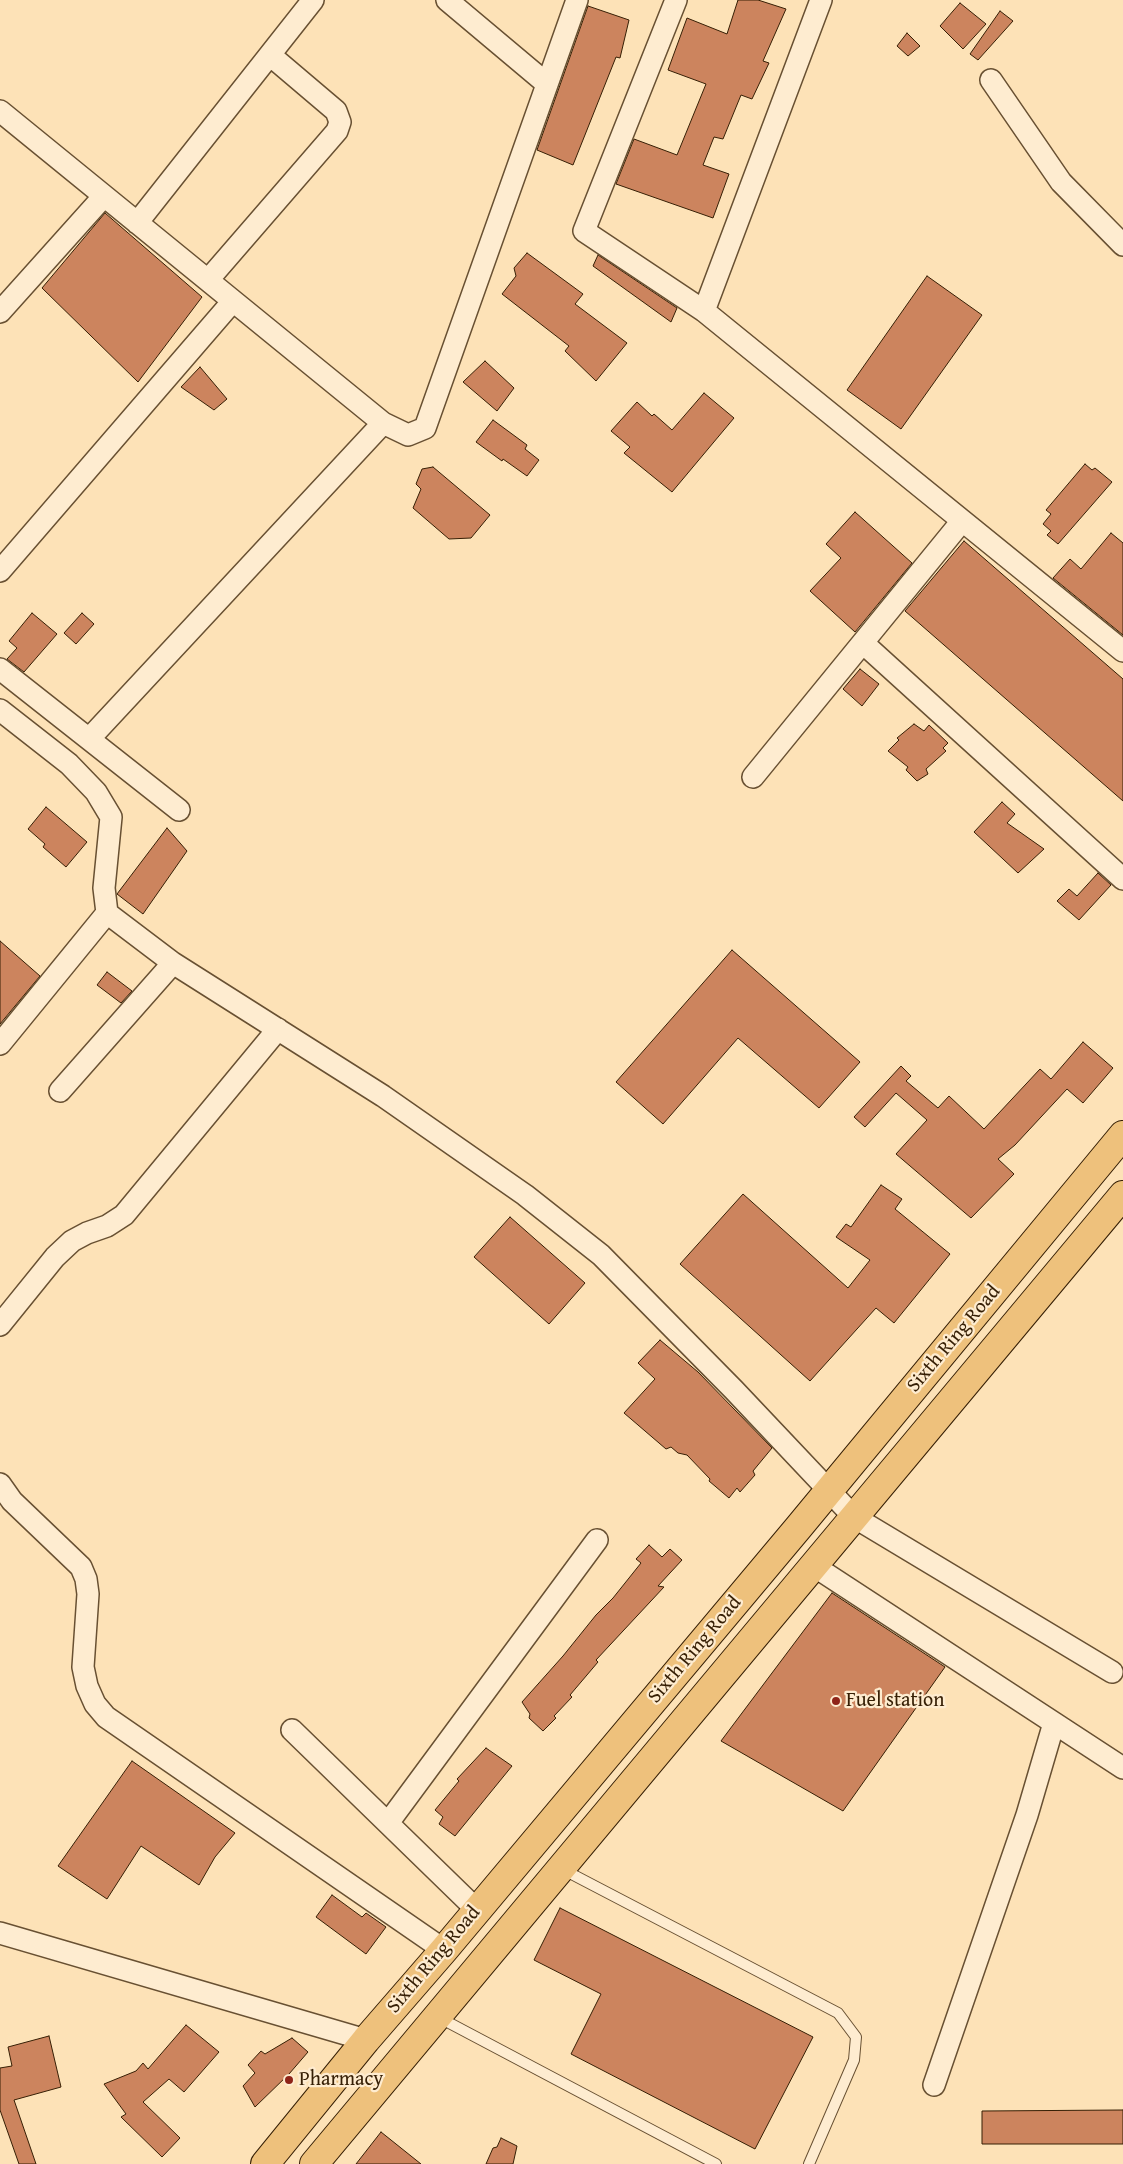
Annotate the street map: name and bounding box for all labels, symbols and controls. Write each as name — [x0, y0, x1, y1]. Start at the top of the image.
street label: Sixth Ring Road — [902, 1280, 1006, 1398]
street label: Sixth Ring Road — [643, 1591, 747, 1709]
place label: Fuel station — [846, 1689, 945, 1713]
marker: Fuel station — [830, 1695, 842, 1707]
street label: Sixth Ring Road — [382, 1901, 486, 2019]
place label: Pharmacy — [299, 2068, 383, 2092]
marker: Pharmacy — [283, 2074, 295, 2086]

